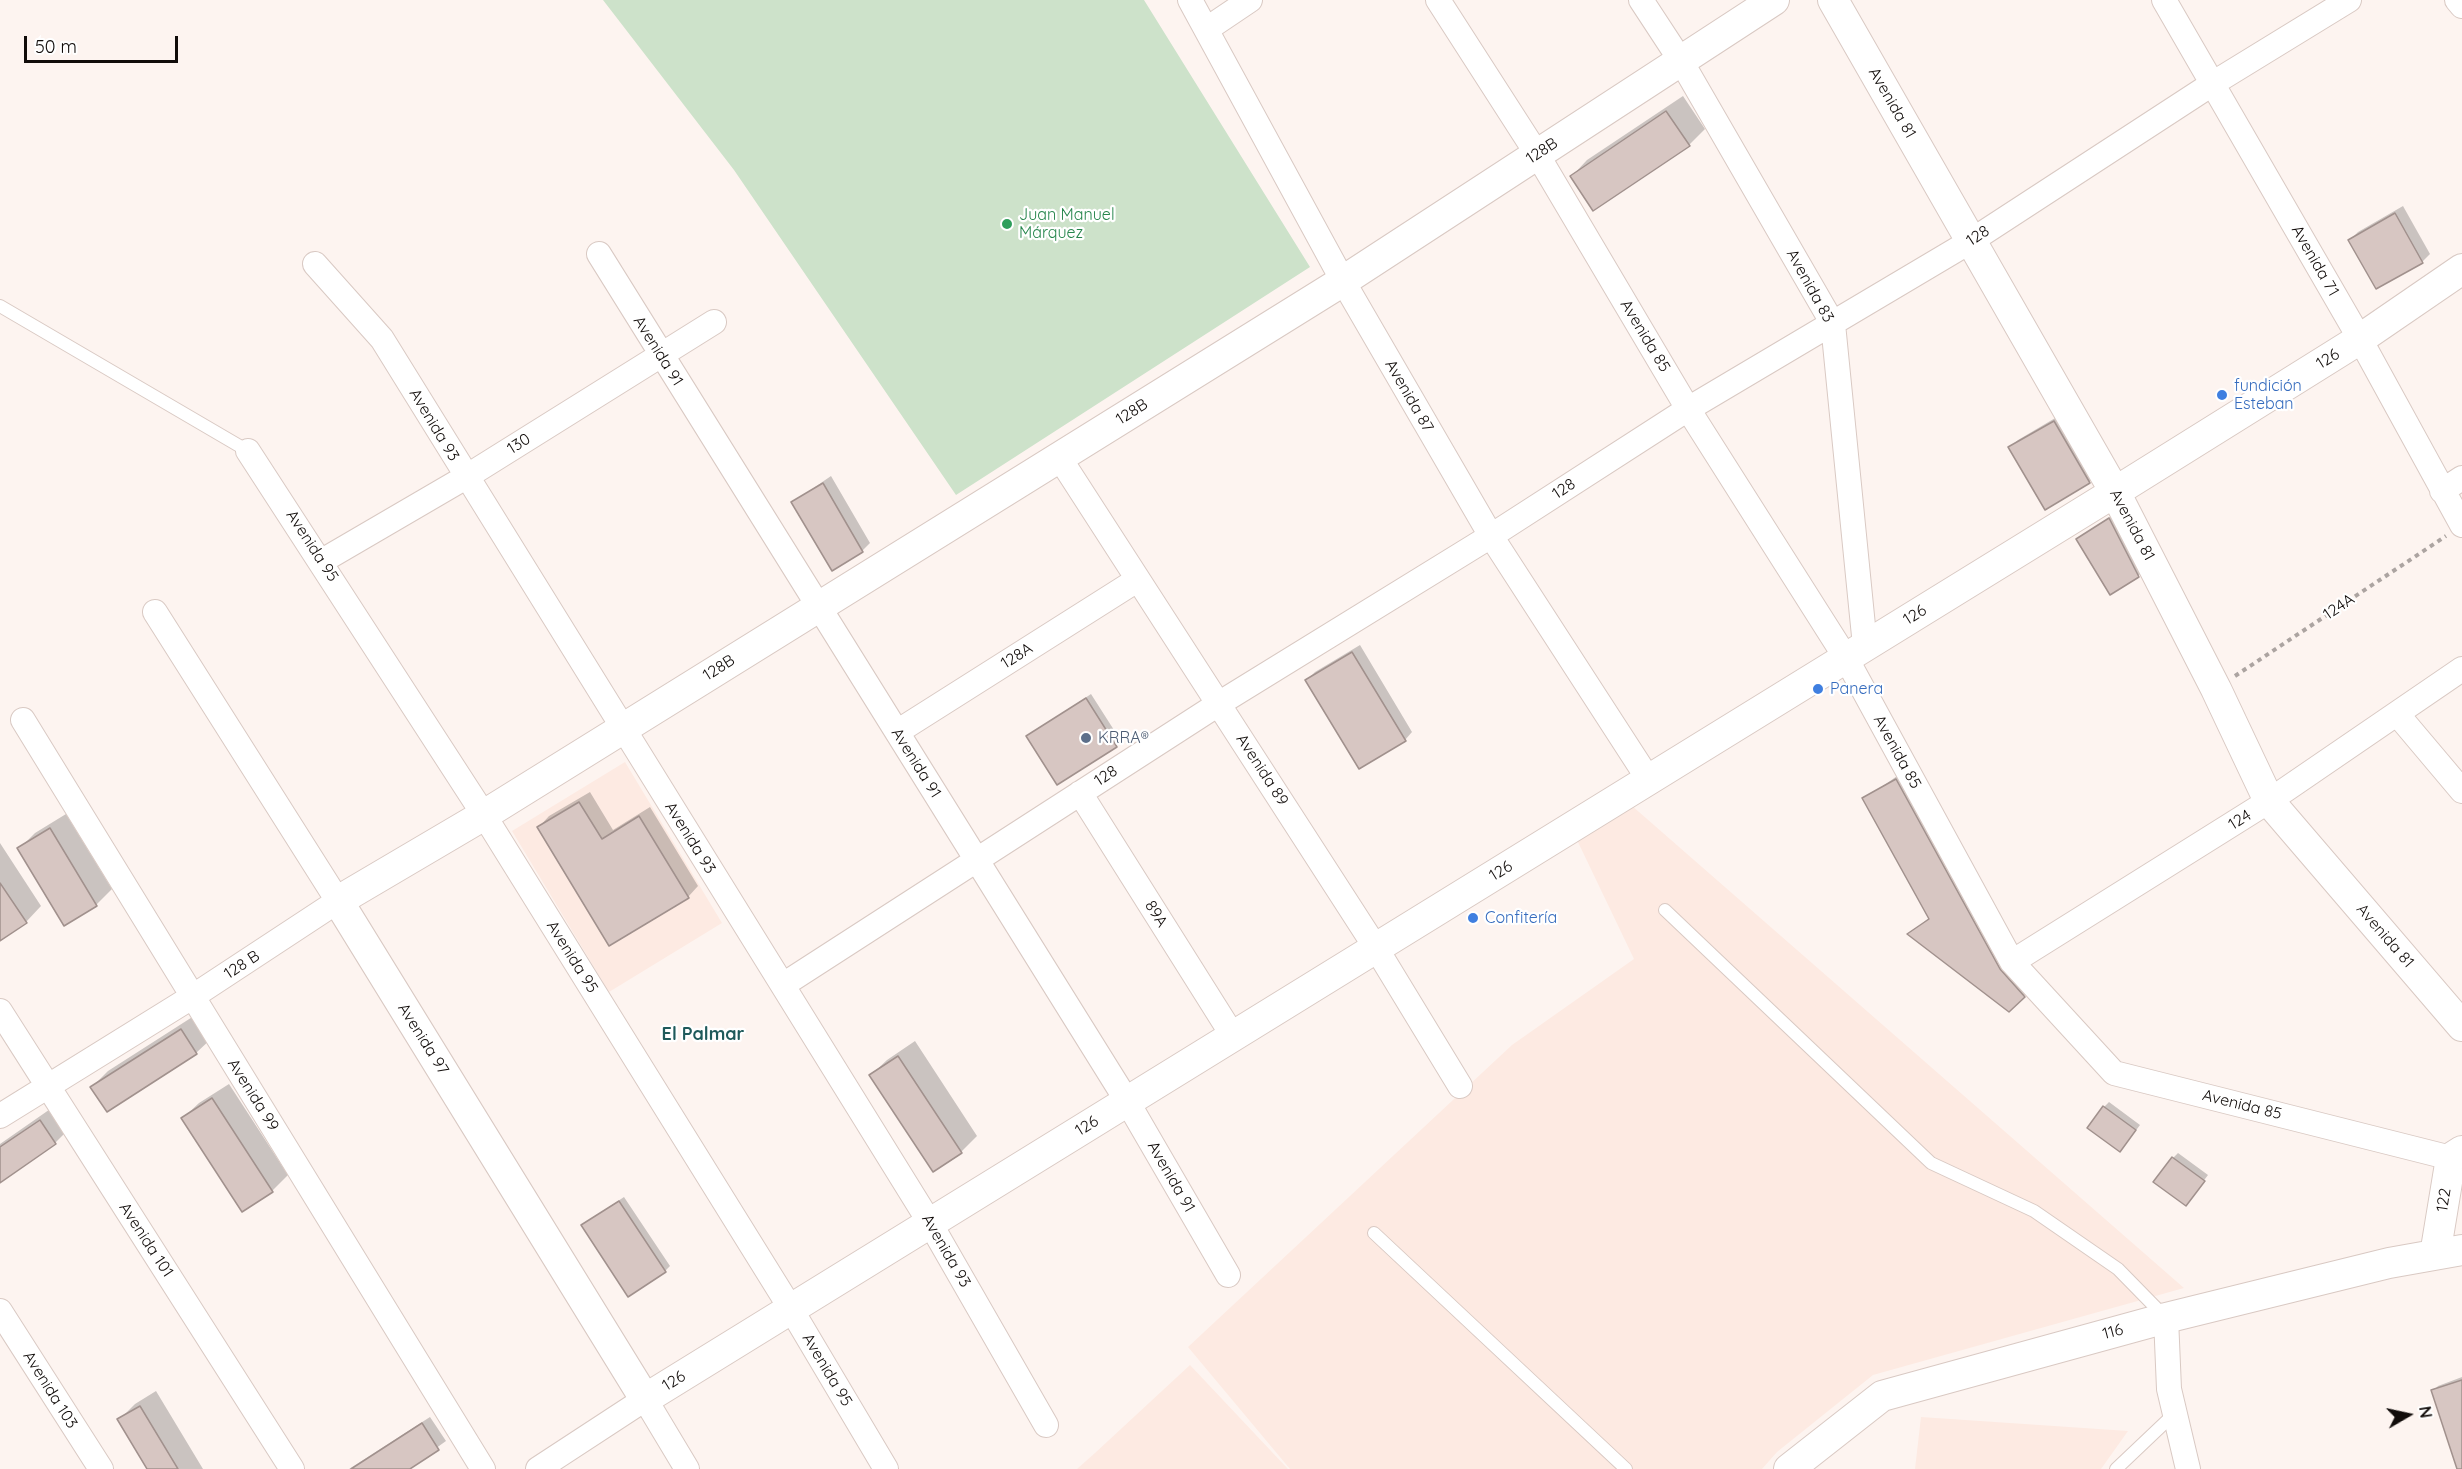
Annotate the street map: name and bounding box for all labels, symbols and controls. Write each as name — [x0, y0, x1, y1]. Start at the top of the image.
scale bar — [27, 24, 182, 62]
text: 50 m — [35, 35, 77, 58]
street label: Avenida 81 — [1864, 64, 1920, 142]
street label: 128B — [1523, 134, 1561, 168]
place label: Juan Manuel Márquez — [1019, 205, 1115, 243]
marker: Juan Manuel Márquez — [1000, 217, 1014, 231]
street label: 128 — [1963, 222, 1993, 250]
street label: Avenida 71 — [2287, 222, 2343, 300]
street label: Avenida 83 — [1782, 246, 1838, 326]
street label: Avenida 85 — [1616, 296, 1674, 376]
street label: Avenida 91 — [629, 313, 687, 389]
street label: 126 — [2313, 345, 2343, 373]
street label: Avenida 87 — [1381, 357, 1437, 435]
place label: fundición Esteban — [2234, 376, 2302, 414]
street label: Avenida 93 — [405, 385, 463, 465]
marker: fundición Esteban — [2215, 388, 2229, 402]
street label: 128B — [1113, 395, 1151, 429]
street label: 130 — [504, 430, 534, 458]
street label: 128 — [1549, 475, 1579, 503]
street label: Avenida 81 — [2105, 486, 2159, 564]
street label: Avenida 95 — [282, 507, 342, 585]
street label: 124A — [2320, 590, 2358, 624]
street label: 126 — [1900, 601, 1930, 629]
street label: 128A — [998, 639, 1036, 673]
street label: 128B — [700, 651, 738, 685]
place label: Panera — [1830, 679, 1883, 699]
marker: Panera — [1811, 682, 1825, 696]
street label: Avenida 85 — [1869, 712, 1925, 792]
street label: Avenida 91 — [887, 725, 945, 801]
place label: KRRA® — [1098, 728, 1149, 748]
marker: KRRA® — [1079, 731, 1093, 745]
street label: Avenida 89 — [1232, 731, 1292, 809]
street label: 128 — [1091, 762, 1121, 790]
street label: Avenida 93 — [660, 799, 720, 877]
street label: 124 — [2225, 806, 2255, 834]
street label: 126 — [1486, 857, 1516, 885]
street label: 89A — [1140, 897, 1172, 931]
street label: Avenida 81 — [2352, 900, 2418, 972]
place label: Confitería — [1485, 908, 1557, 928]
marker: Confitería — [1466, 911, 1480, 925]
street label: Avenida 95 — [542, 917, 602, 997]
street label: 128 B — [221, 947, 263, 983]
street label: Avenida 97 — [394, 1000, 452, 1078]
district label: El Palmar — [662, 1024, 744, 1046]
street label: Avenida 99 — [223, 1055, 283, 1135]
street label: Avenida 85 — [2200, 1086, 2284, 1124]
street label: 126 — [1072, 1112, 1102, 1140]
street label: Avenida 91 — [1143, 1138, 1199, 1216]
street label: 122 — [2433, 1187, 2455, 1213]
street label: Avenida 101 — [115, 1199, 177, 1281]
street label: Avenida 93 — [917, 1211, 975, 1291]
street label: 116 — [2101, 1320, 2125, 1344]
street label: Avenida 95 — [798, 1330, 856, 1410]
street label: Avenida 103 — [19, 1348, 81, 1432]
street label: 126 — [659, 1367, 689, 1395]
north arrow — [2378, 1385, 2438, 1445]
text: N — [2415, 1405, 2437, 1420]

